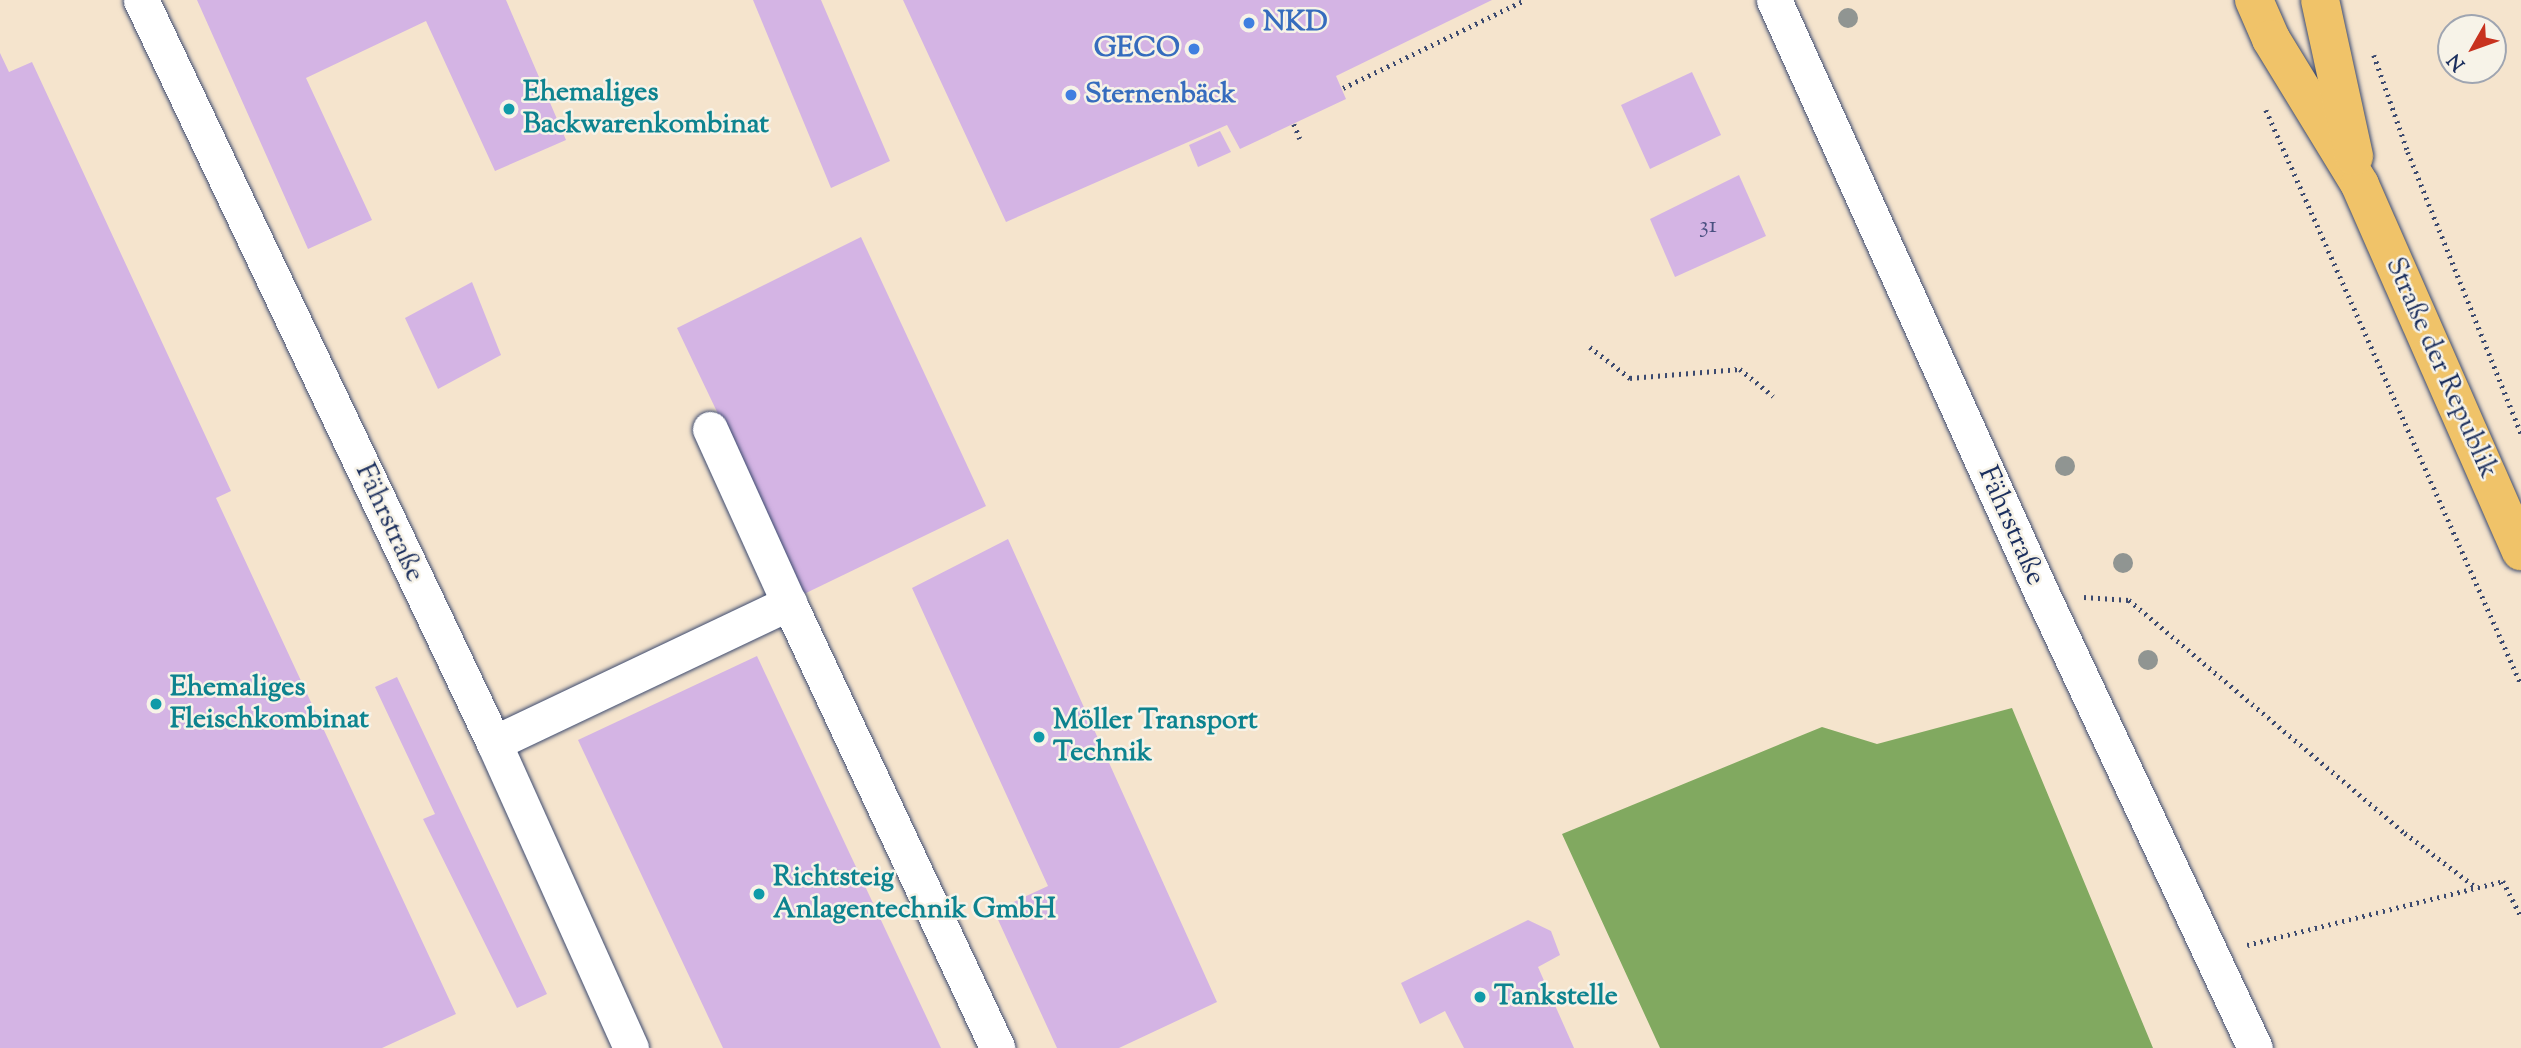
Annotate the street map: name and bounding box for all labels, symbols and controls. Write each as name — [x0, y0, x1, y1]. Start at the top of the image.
place label: NKD — [1263, 6, 1328, 40]
north arrow — [2437, 14, 2507, 84]
marker: NKD — [1241, 15, 1257, 31]
place label: GECO — [1094, 32, 1180, 66]
marker: GECO — [1186, 41, 1202, 57]
text: N — [2442, 47, 2472, 76]
place label: Ehemaliges Backwarenkombinat — [523, 76, 769, 142]
place label: Sternenbäck — [1085, 78, 1236, 112]
marker: Sternenbäck — [1063, 87, 1079, 103]
marker: Ehemaliges Backwarenkombinat — [501, 101, 517, 117]
house number: 31 — [1699, 213, 1717, 241]
street label: Straße der Republik — [2377, 252, 2505, 484]
street label: Fährstraße — [347, 459, 431, 587]
street label: Fährstraße — [1970, 461, 2052, 591]
place label: Ehemaliges Fleischkombinat — [170, 671, 369, 737]
marker: Ehemaliges Fleischkombinat — [148, 696, 164, 712]
place label: Möller Transport Technik — [1053, 704, 1257, 770]
marker: Möller Transport Technik — [1031, 729, 1047, 745]
place label: Richtsteig Anlagentechnik GmbH — [773, 861, 1056, 927]
marker: Richtsteig Anlagentechnik GmbH — [751, 886, 767, 902]
place label: Tankstelle — [1494, 980, 1618, 1014]
marker: Tankstelle — [1472, 989, 1488, 1005]

